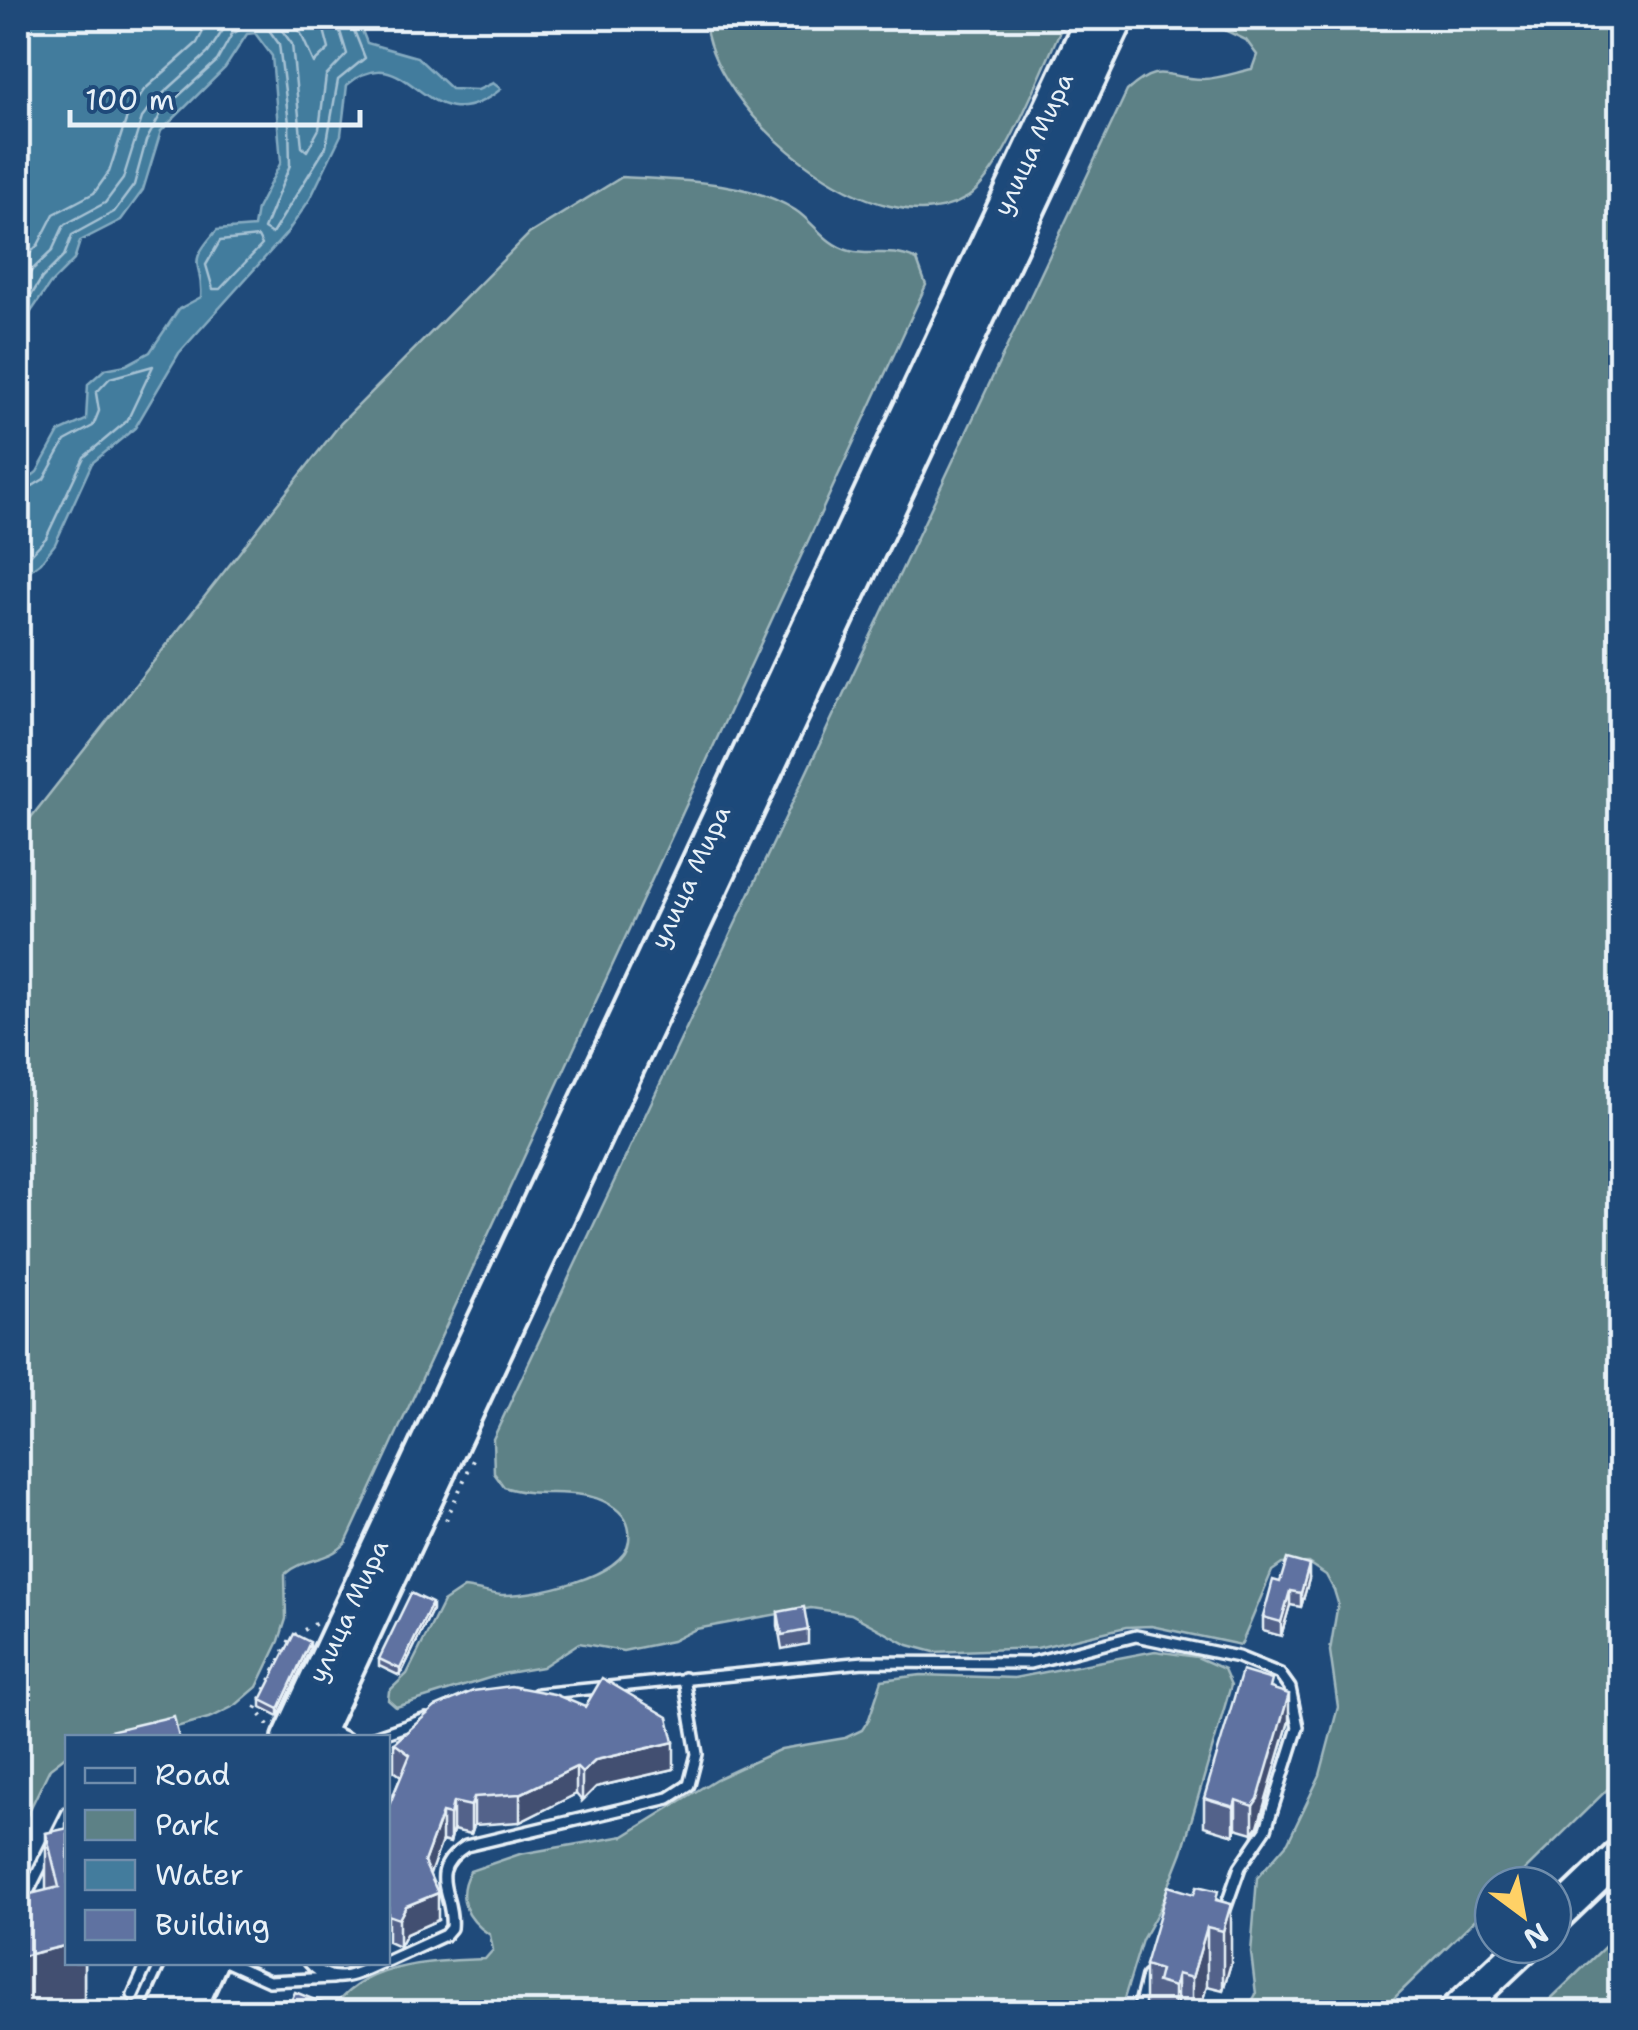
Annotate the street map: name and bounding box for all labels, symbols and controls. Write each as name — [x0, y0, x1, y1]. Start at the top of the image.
scale bar — [70, 65, 360, 127]
street label: улица Мира — [985, 67, 1081, 221]
text: 100 m — [85, 79, 175, 120]
street label: улица Мира — [642, 800, 738, 954]
street label: улица Мира — [300, 1534, 396, 1688]
legend — [65, 1735, 390, 1965]
text: Road — [155, 1754, 230, 1795]
text: Park — [155, 1804, 219, 1845]
text: Water — [155, 1854, 244, 1895]
north arrow — [1473, 1865, 1573, 1965]
text: Building — [155, 1904, 270, 1945]
text: N — [1517, 1914, 1556, 1958]

